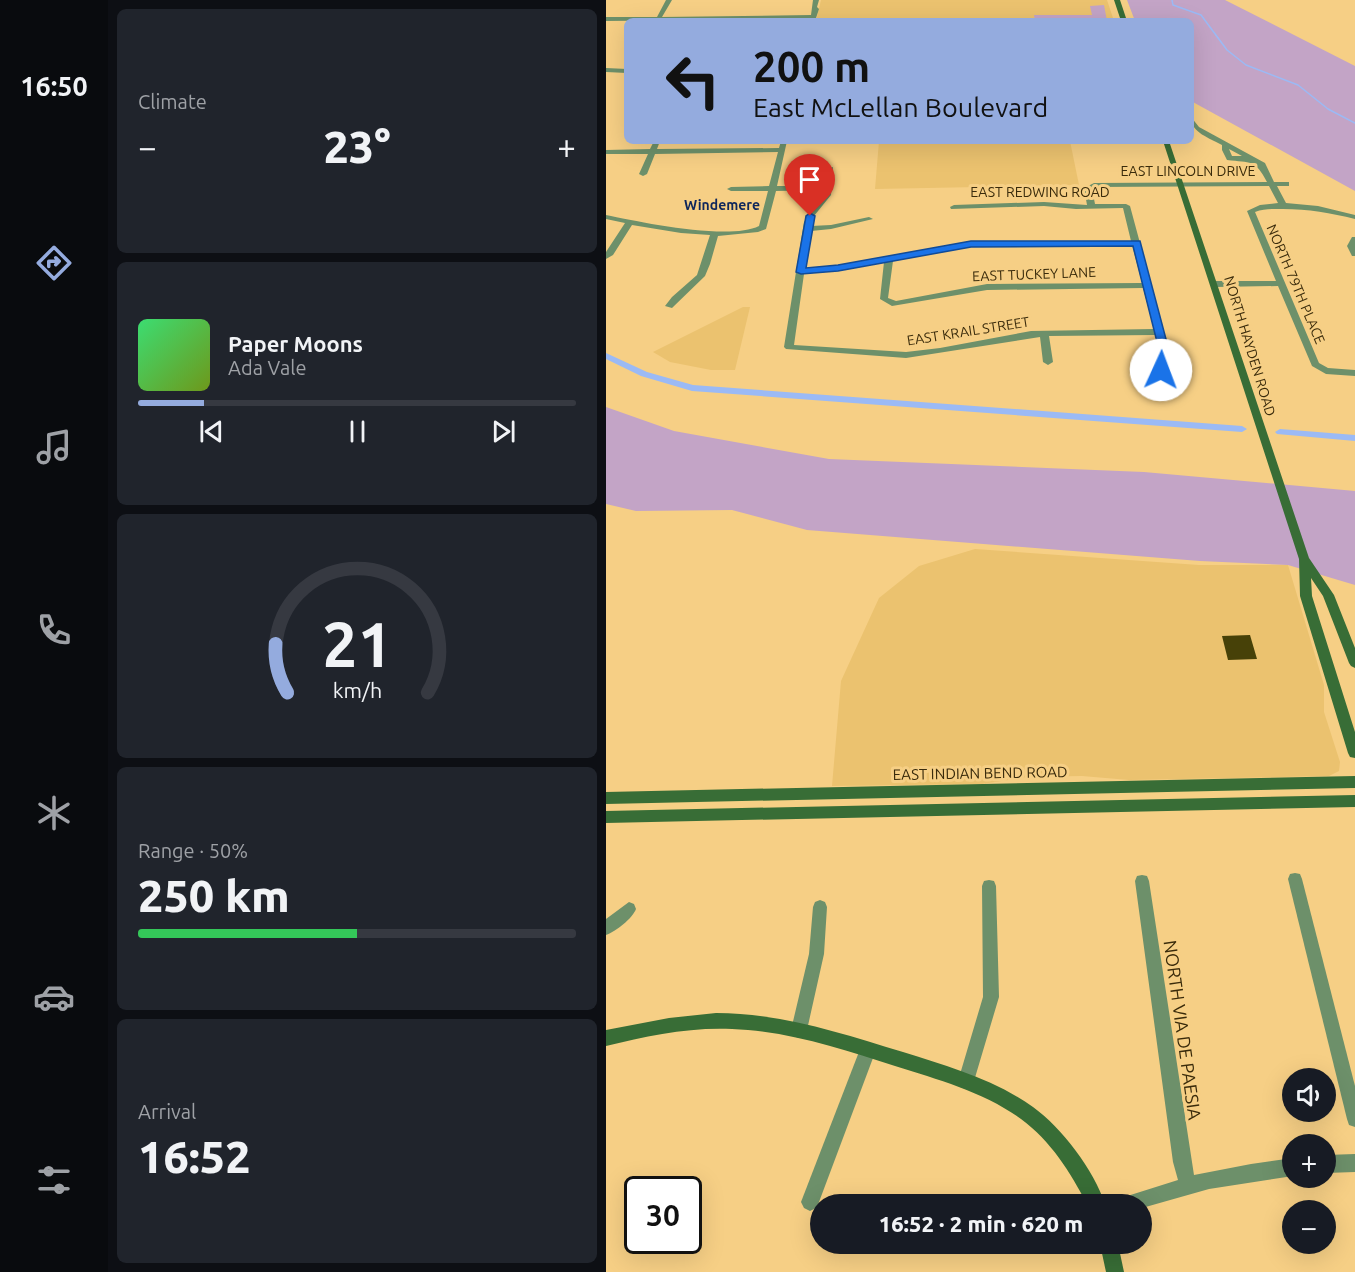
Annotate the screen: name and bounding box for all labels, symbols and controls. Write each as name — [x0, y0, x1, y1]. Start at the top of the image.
icon: left — [654, 42, 732, 120]
text: 200 m — [753, 43, 870, 90]
text: 16:50 — [20, 71, 88, 101]
text: Climate — [138, 90, 207, 113]
text: East McLellan Boulevard — [753, 92, 1048, 122]
text: 23° — [323, 121, 391, 172]
text: − — [138, 128, 157, 165]
text: + — [557, 128, 576, 165]
pin — [784, 154, 835, 216]
icon: arrive — [793, 163, 826, 196]
street label: EAST LINCOLN DRIVE — [1121, 163, 1256, 179]
street label: EAST REDWING ROAD — [970, 184, 1110, 200]
district label: Windemere — [684, 197, 760, 213]
street label: NORTH 79TH PLACE — [1264, 222, 1328, 346]
icon: directions — [33, 242, 75, 284]
street label: EAST TUCKEY LANE — [972, 264, 1096, 284]
street label: NORTH HAYDEN ROAD — [1221, 274, 1279, 418]
street label: EAST KRAIL STREET — [906, 313, 1031, 349]
text: Paper Moons — [228, 331, 363, 356]
position arrow — [1129, 338, 1193, 402]
text: Ada Vale — [228, 356, 306, 379]
icon: previous — [195, 415, 228, 448]
icon: pause — [341, 415, 374, 448]
icon: next — [487, 415, 520, 448]
icon: music — [33, 426, 75, 468]
icon: phone — [33, 609, 75, 651]
text: 21 — [322, 609, 392, 679]
text: km/h — [332, 678, 382, 702]
street label: EAST INDIAN BEND ROAD — [892, 763, 1068, 783]
icon: climate — [33, 792, 75, 834]
text: Range · 50% — [138, 839, 248, 862]
text: 250 km — [138, 870, 290, 921]
street label: NORTH VIA DE PAESIA — [1160, 939, 1206, 1121]
icon: car — [33, 976, 75, 1018]
map controls — [1282, 1068, 1336, 1254]
button: sound — [1282, 1068, 1336, 1122]
text: Arrival — [138, 1100, 196, 1123]
text: 16:52 — [138, 1131, 251, 1182]
button: + — [1282, 1134, 1336, 1188]
icon: filters — [33, 1159, 75, 1201]
speed limit sign: 30 — [624, 1176, 702, 1254]
button: − — [1282, 1200, 1336, 1254]
text: 16:52 · 2 min · 620 m — [879, 1211, 1083, 1236]

